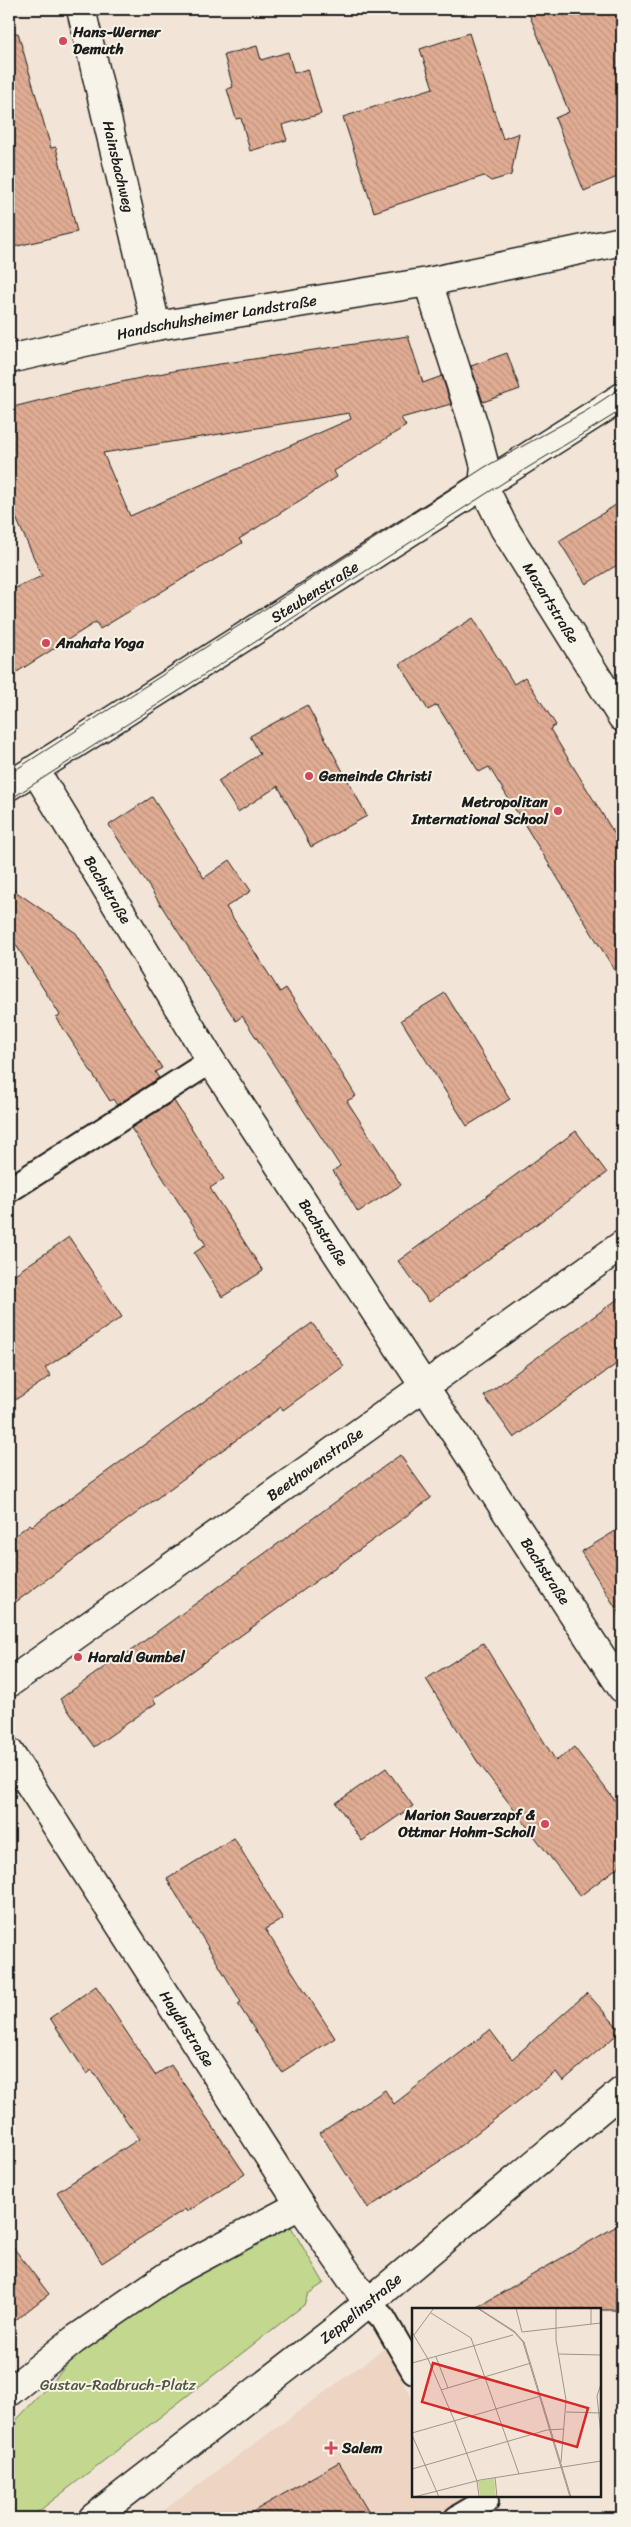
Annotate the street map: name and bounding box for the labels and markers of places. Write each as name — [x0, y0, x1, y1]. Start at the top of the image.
place label: Hans-Werner Demuth — [72, 19, 162, 62]
marker: Hans-Werner Demuth — [57, 35, 69, 47]
place label: Anahata Yoga — [55, 630, 144, 656]
marker: Anahata Yoga — [40, 637, 52, 649]
place label: Gemeinde Christi — [318, 763, 432, 789]
marker: Gemeinde Christi — [303, 770, 315, 782]
place label: Metropolitan International School — [411, 789, 549, 832]
marker: Metropolitan International School — [552, 805, 564, 817]
place label: Harald Gumbel — [87, 1644, 186, 1670]
marker: Harald Gumbel — [72, 1651, 84, 1663]
place label: Marion Sauerzapf & Ottmar Hohm-Scholl — [397, 1802, 536, 1845]
marker: Marion Sauerzapf & Ottmar Hohm-Scholl — [539, 1818, 551, 1830]
place label: Salem — [341, 2435, 383, 2461]
marker: Salem — [324, 2441, 338, 2455]

